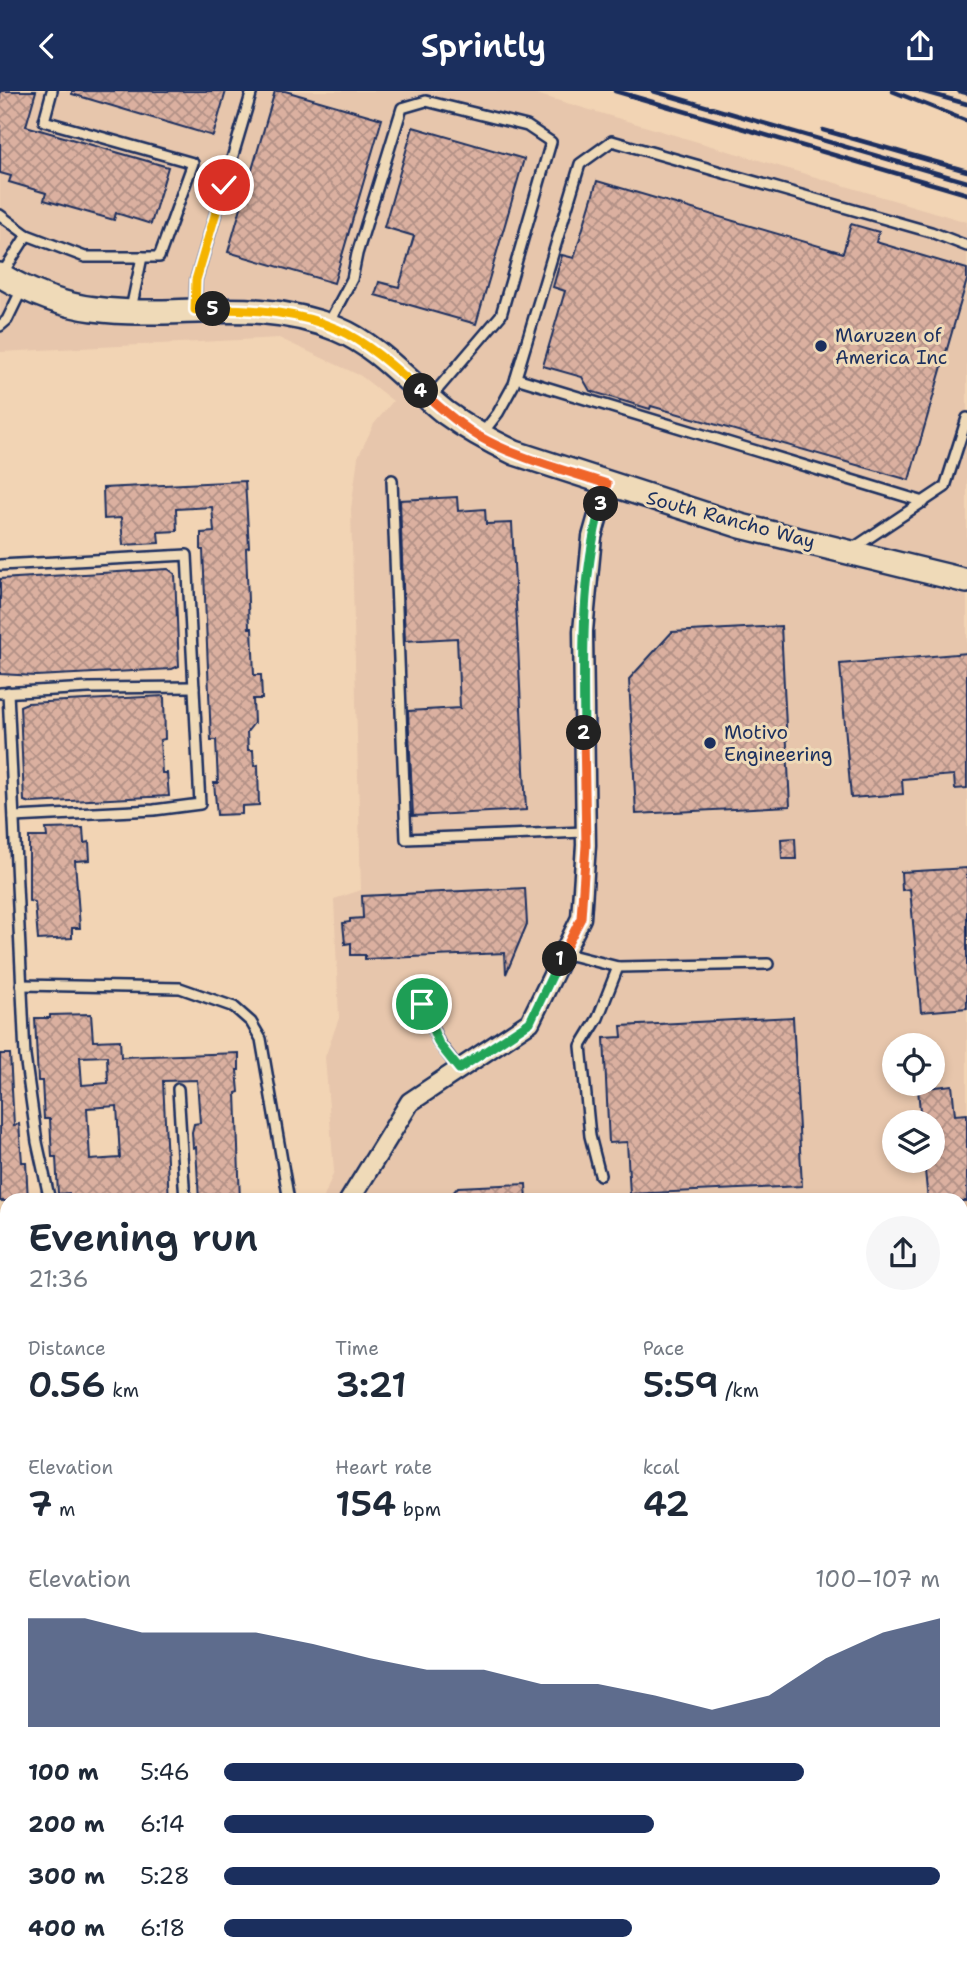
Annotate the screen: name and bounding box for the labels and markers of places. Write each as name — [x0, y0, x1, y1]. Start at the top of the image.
pin — [194, 155, 254, 215]
pin: 5 — [196, 291, 230, 326]
place label: Maruzen of America Inc — [835, 323, 947, 370]
marker: Maruzen of America Inc — [813, 338, 829, 354]
pin: 4 — [404, 373, 438, 409]
pin: 3 — [584, 487, 618, 521]
pin: 2 — [566, 715, 602, 751]
place label: Motivo Engineering — [724, 720, 833, 767]
marker: Motivo Engineering — [702, 735, 718, 751]
pin: 1 — [542, 941, 578, 977]
pin — [392, 974, 452, 1034]

